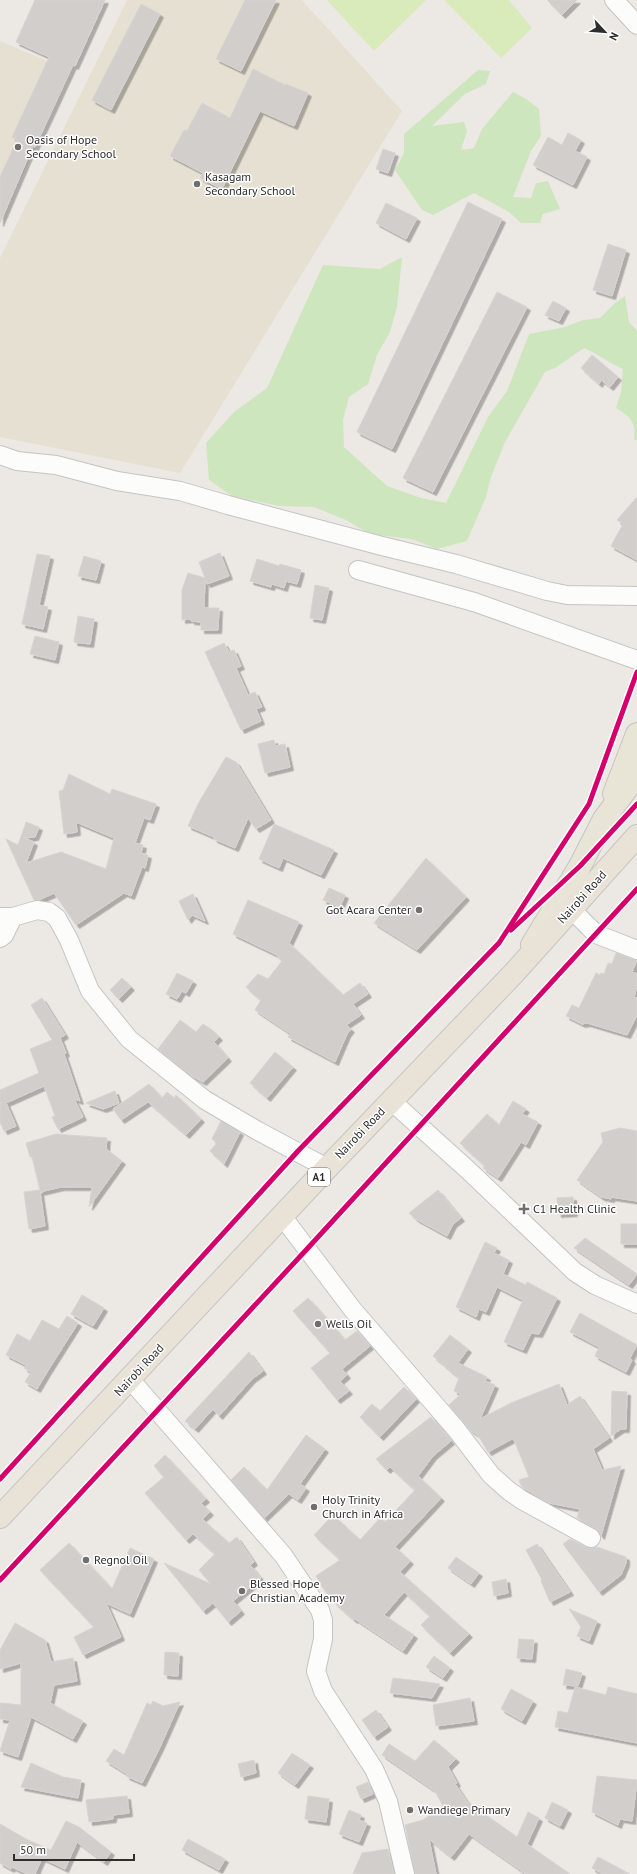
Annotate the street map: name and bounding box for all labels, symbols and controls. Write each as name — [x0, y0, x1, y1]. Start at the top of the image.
north arrow — [585, 12, 625, 52]
text: N — [606, 30, 622, 43]
place label: Oasis of Hope Secondary School — [26, 132, 117, 161]
marker: Oasis of Hope Secondary School — [13, 142, 23, 152]
place label: Kasagam Secondary School — [205, 169, 296, 198]
marker: Kasagam Secondary School — [192, 179, 202, 189]
street label: Nairobi Road — [554, 867, 609, 926]
place label: Got Acara Center — [326, 902, 411, 917]
marker: Got Acara Center — [414, 905, 424, 915]
street label: Nairobi Road — [331, 1104, 388, 1162]
road number: A1 — [308, 1168, 330, 1186]
place label: C1 Health Clinic — [533, 1201, 616, 1216]
marker: C1 Health Clinic — [518, 1203, 530, 1215]
place label: Wells Oil — [326, 1316, 372, 1331]
marker: Wells Oil — [313, 1319, 323, 1329]
street label: Nairobi Road — [111, 1340, 167, 1399]
place label: Holy Trinity Church in Africa — [322, 1492, 403, 1521]
marker: Holy Trinity Church in Africa — [309, 1502, 319, 1512]
place label: Regnol Oil — [94, 1552, 148, 1567]
marker: Regnol Oil — [81, 1555, 91, 1565]
place label: Blessed Hope Christian Academy — [250, 1576, 345, 1605]
marker: Blessed Hope Christian Academy — [237, 1586, 247, 1596]
place label: Wandiege Primary — [418, 1802, 511, 1817]
marker: Wandiege Primary — [405, 1805, 415, 1815]
scale bar — [14, 1836, 134, 1862]
text: 50 m — [20, 1842, 46, 1857]

